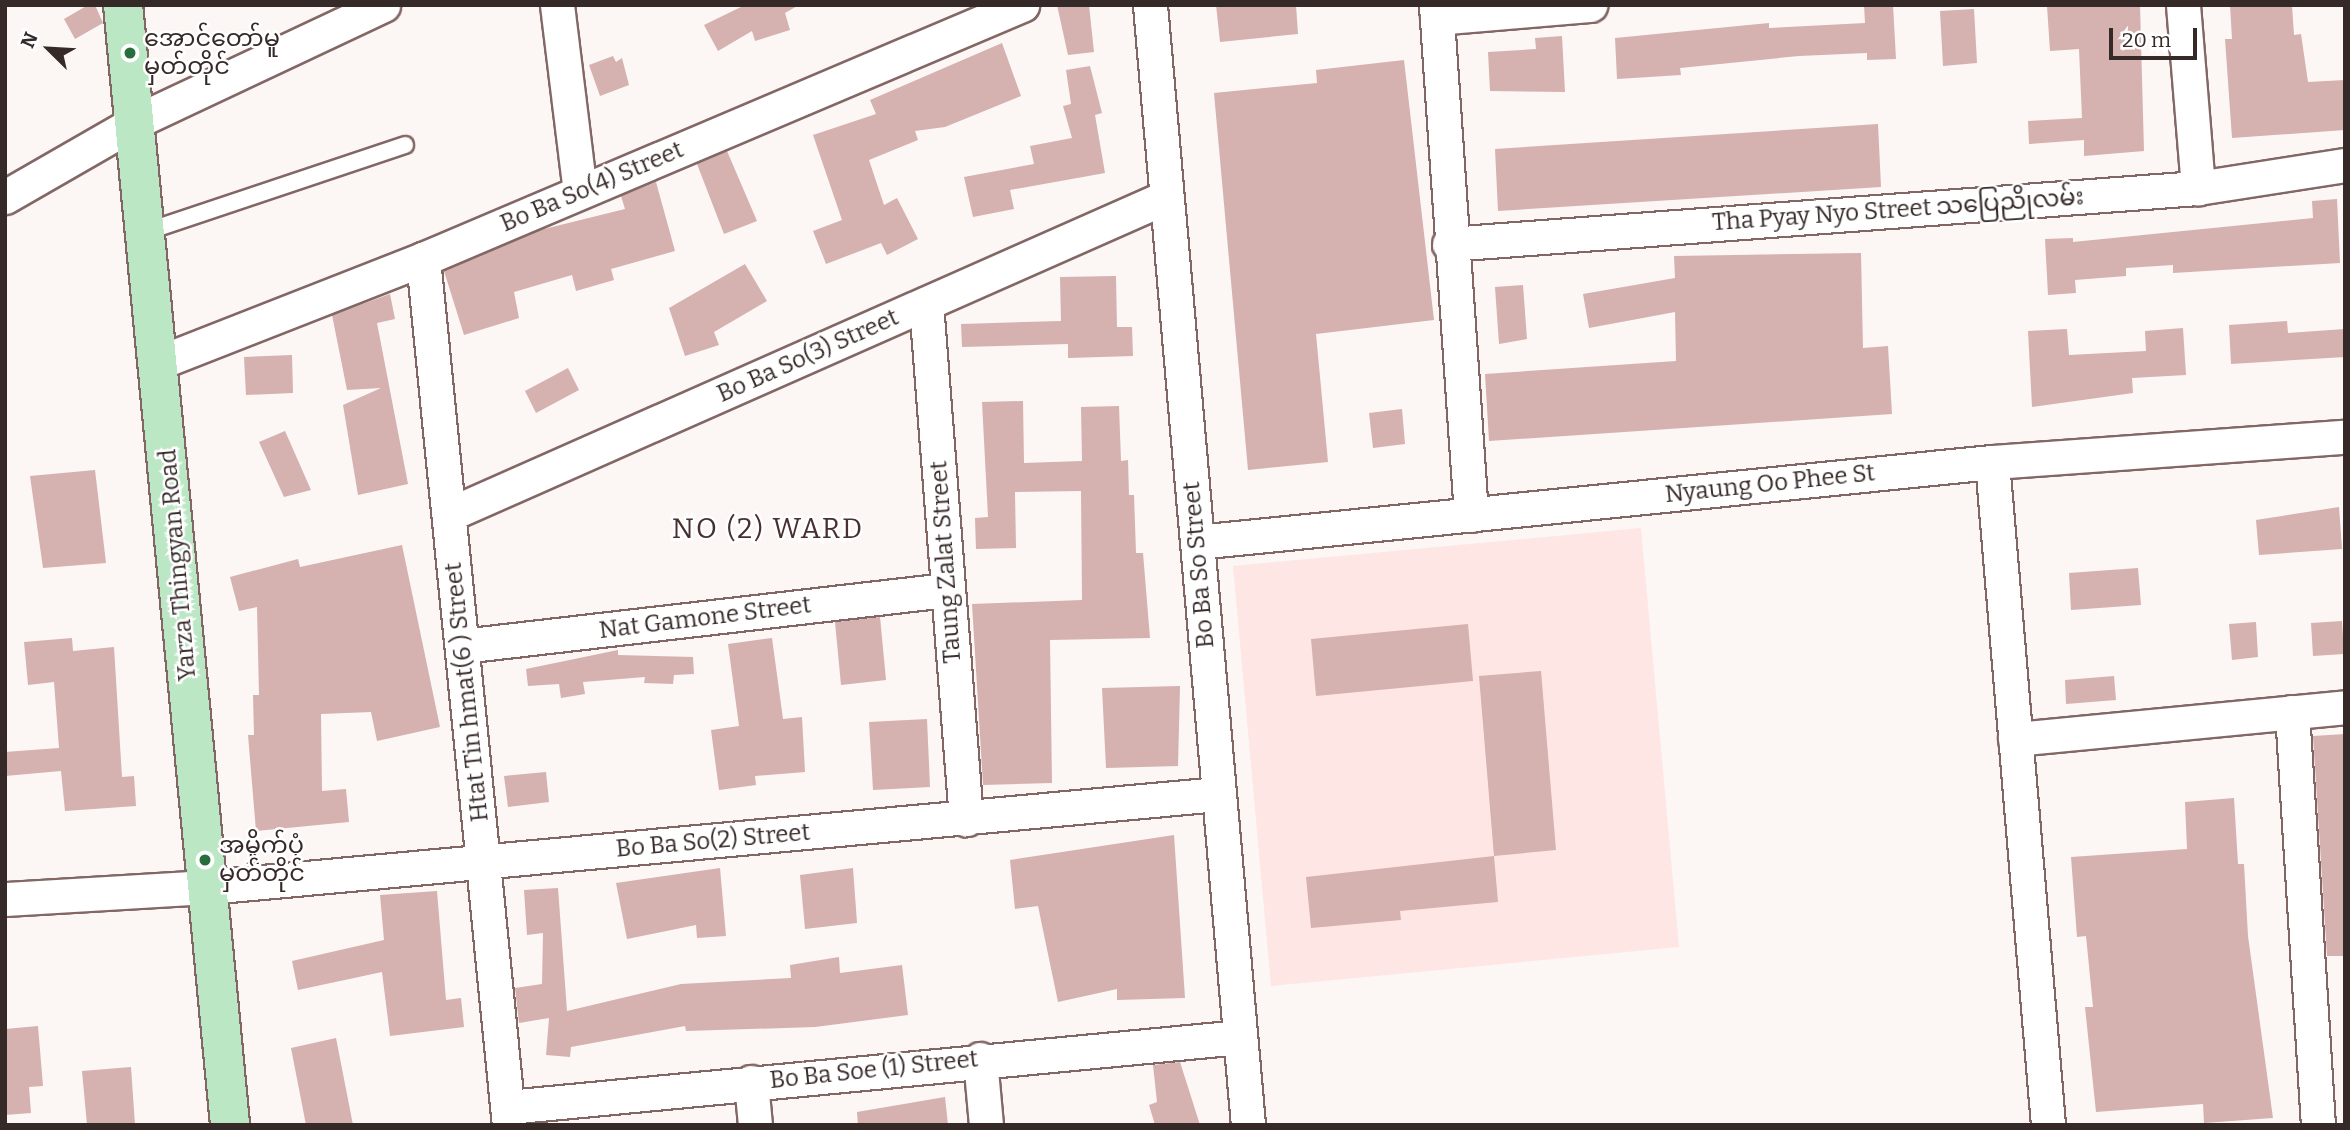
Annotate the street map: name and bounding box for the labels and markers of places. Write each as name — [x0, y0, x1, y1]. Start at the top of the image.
place label: အောင်တော်မူ မှတ်တိုင် — [144, 25, 280, 81]
marker: အောင်တော်မူ မှတ်တိုင် — [122, 45, 138, 61]
place label: အမှိုက်ပုံ မှတ်တိုင် — [219, 832, 305, 888]
marker: အမှိုက်ပုံ မှတ်တိုင် — [197, 852, 213, 868]

